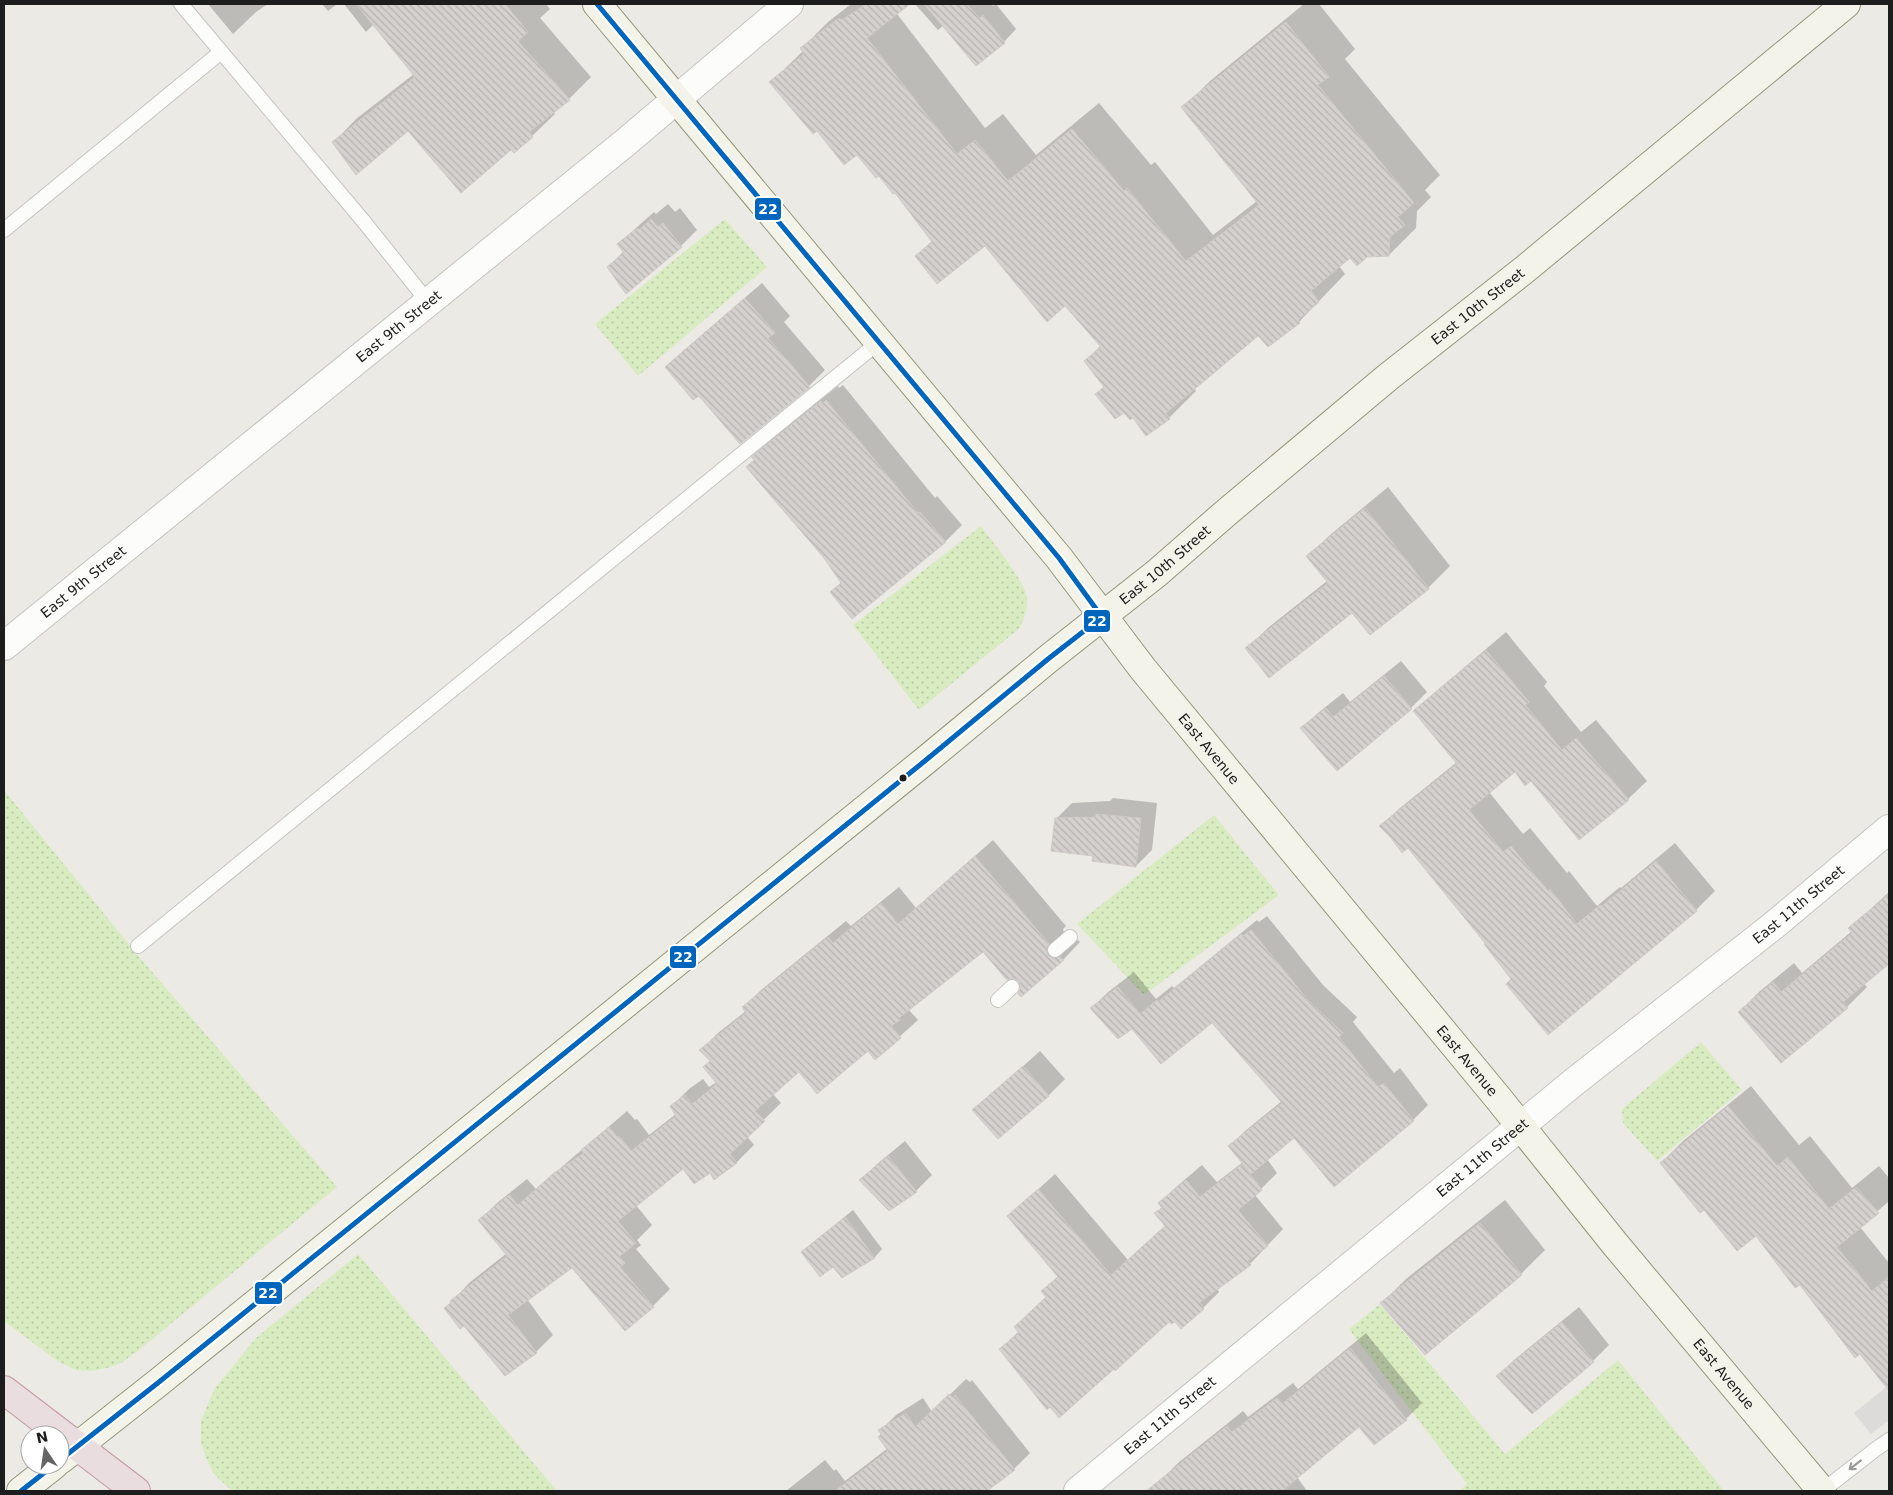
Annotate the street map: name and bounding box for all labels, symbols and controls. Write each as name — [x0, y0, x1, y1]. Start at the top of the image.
line badge: 22 — [754, 197, 782, 221]
text: 22 — [758, 201, 778, 217]
street label: East 10th Street — [1428, 265, 1528, 348]
street label: East 9th Street — [353, 287, 445, 365]
street label: East 10th Street — [1116, 522, 1214, 608]
street label: East 9th Street — [37, 542, 129, 621]
line badge: 22 — [1083, 609, 1111, 633]
text: 22 — [1087, 613, 1107, 629]
street label: East Avenue — [1175, 710, 1243, 787]
unlabelled marker — [898, 773, 908, 783]
street label: East 11th Street — [1749, 862, 1848, 947]
line badge: 22 — [669, 945, 697, 969]
text: 22 — [673, 949, 693, 965]
street label: East Avenue — [1433, 1022, 1501, 1099]
street label: East 11th Street — [1433, 1115, 1532, 1200]
line badge: 22 — [254, 1281, 283, 1305]
text: 22 — [258, 1285, 278, 1301]
street label: East Avenue — [1690, 1336, 1758, 1412]
street label: East 11th Street — [1121, 1373, 1219, 1458]
north arrow — [20, 1425, 70, 1475]
text: N — [35, 1428, 50, 1446]
one-way arrow — [1848, 1460, 1862, 1470]

